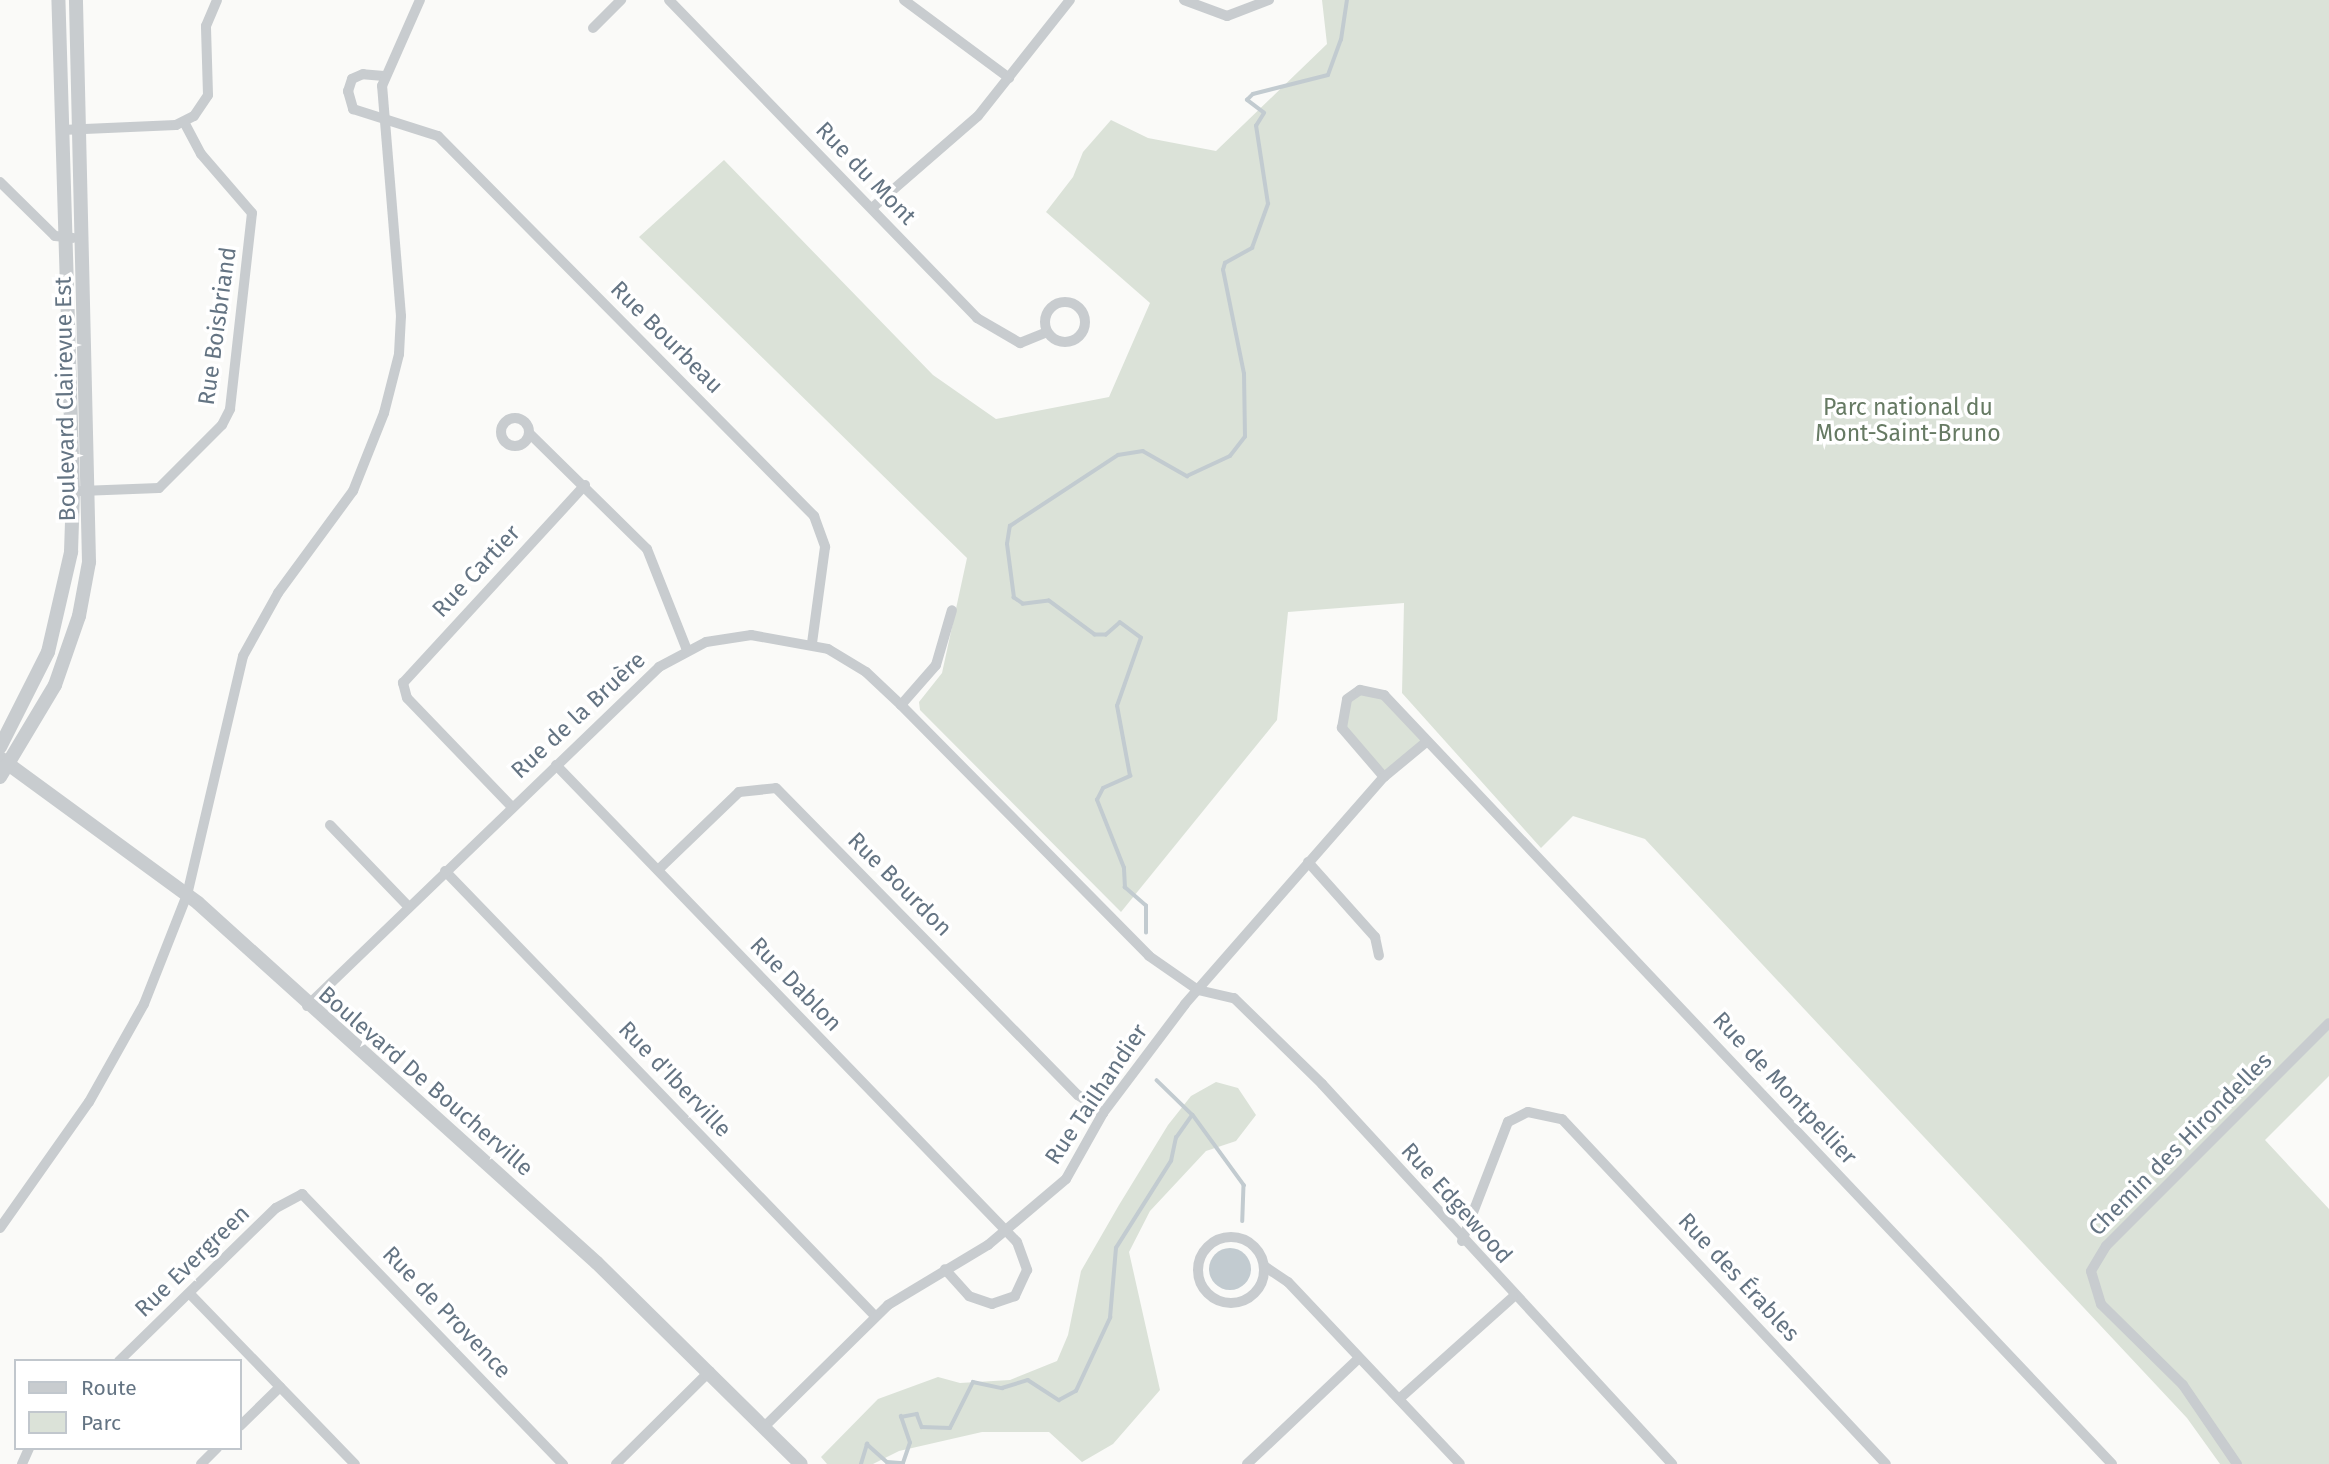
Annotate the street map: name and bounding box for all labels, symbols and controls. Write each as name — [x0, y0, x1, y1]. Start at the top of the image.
street label: Rue du Mont — [810, 116, 922, 230]
street label: Rue Boisbriand — [192, 245, 242, 407]
street label: Rue Bourbeau — [605, 275, 729, 399]
street label: Boulevard Clairevue Est — [49, 276, 81, 522]
park label: Parc national du Mont-Saint-Bruno — [1815, 393, 2001, 447]
street label: Rue Cartier — [426, 519, 526, 623]
street label: Rue de la Bruère — [505, 646, 651, 784]
street label: Rue Bourdon — [842, 826, 958, 942]
street label: Rue Dablon — [744, 931, 848, 1037]
street label: Boulevard De Boucherville — [313, 980, 539, 1182]
street label: Rue de Montpellier — [1707, 1006, 1863, 1170]
street label: Rue d'Iberville — [613, 1015, 737, 1143]
street label: Rue Tailhandier — [1039, 1018, 1153, 1170]
street label: Chemin des Hirondelles — [2083, 1047, 2277, 1241]
street label: Rue Edgewood — [1396, 1137, 1518, 1269]
street label: Rue Evergreen — [129, 1199, 255, 1323]
street label: Rue des Érables — [1673, 1207, 1805, 1347]
street label: Rue de Provence — [377, 1240, 517, 1384]
legend — [14, 1359, 242, 1450]
text: Route — [81, 1375, 137, 1401]
text: Parc — [81, 1410, 121, 1436]

